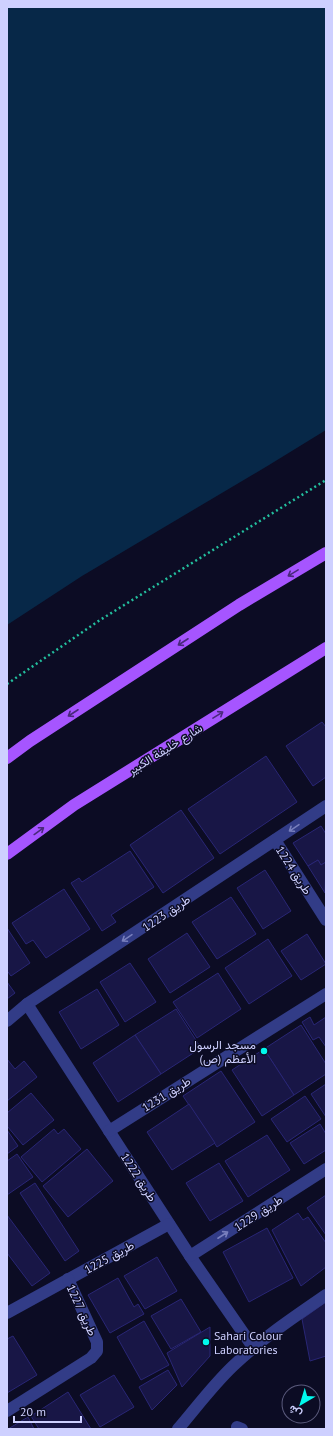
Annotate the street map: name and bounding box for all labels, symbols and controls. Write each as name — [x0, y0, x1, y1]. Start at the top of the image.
one-way arrow — [287, 569, 299, 577]
one-way arrow — [177, 638, 188, 646]
one-way arrow — [68, 709, 79, 717]
one-way arrow — [212, 711, 224, 719]
street label: شارع خليفة الكبير — [124, 720, 206, 780]
one-way arrow — [288, 824, 299, 832]
one-way arrow — [33, 827, 44, 835]
street label: طريق 1224 — [272, 843, 315, 898]
street label: طريق 1223 — [139, 891, 194, 935]
one-way arrow — [121, 935, 133, 943]
place label: مسجد الرسول الأعظم (ص) — [189, 1037, 256, 1067]
marker: مسجد الرسول الأعظم (ص) — [259, 1046, 269, 1056]
street label: طريق 1231 — [139, 1073, 194, 1116]
street label: طريق 1222 — [117, 1150, 160, 1205]
street label: طريق 1229 — [231, 1192, 286, 1235]
one-way arrow — [217, 1231, 228, 1239]
street label: طريق 1225 — [81, 1237, 137, 1278]
street label: طريق 1227 — [63, 1282, 100, 1339]
place label: Sahari Colour Laboratories — [214, 1328, 283, 1357]
marker: Sahari Colour Laboratories — [201, 1337, 211, 1347]
north arrow — [281, 1384, 321, 1424]
scale bar — [14, 1398, 81, 1424]
text: ش — [285, 1402, 304, 1421]
text: 20 m — [20, 1404, 46, 1419]

